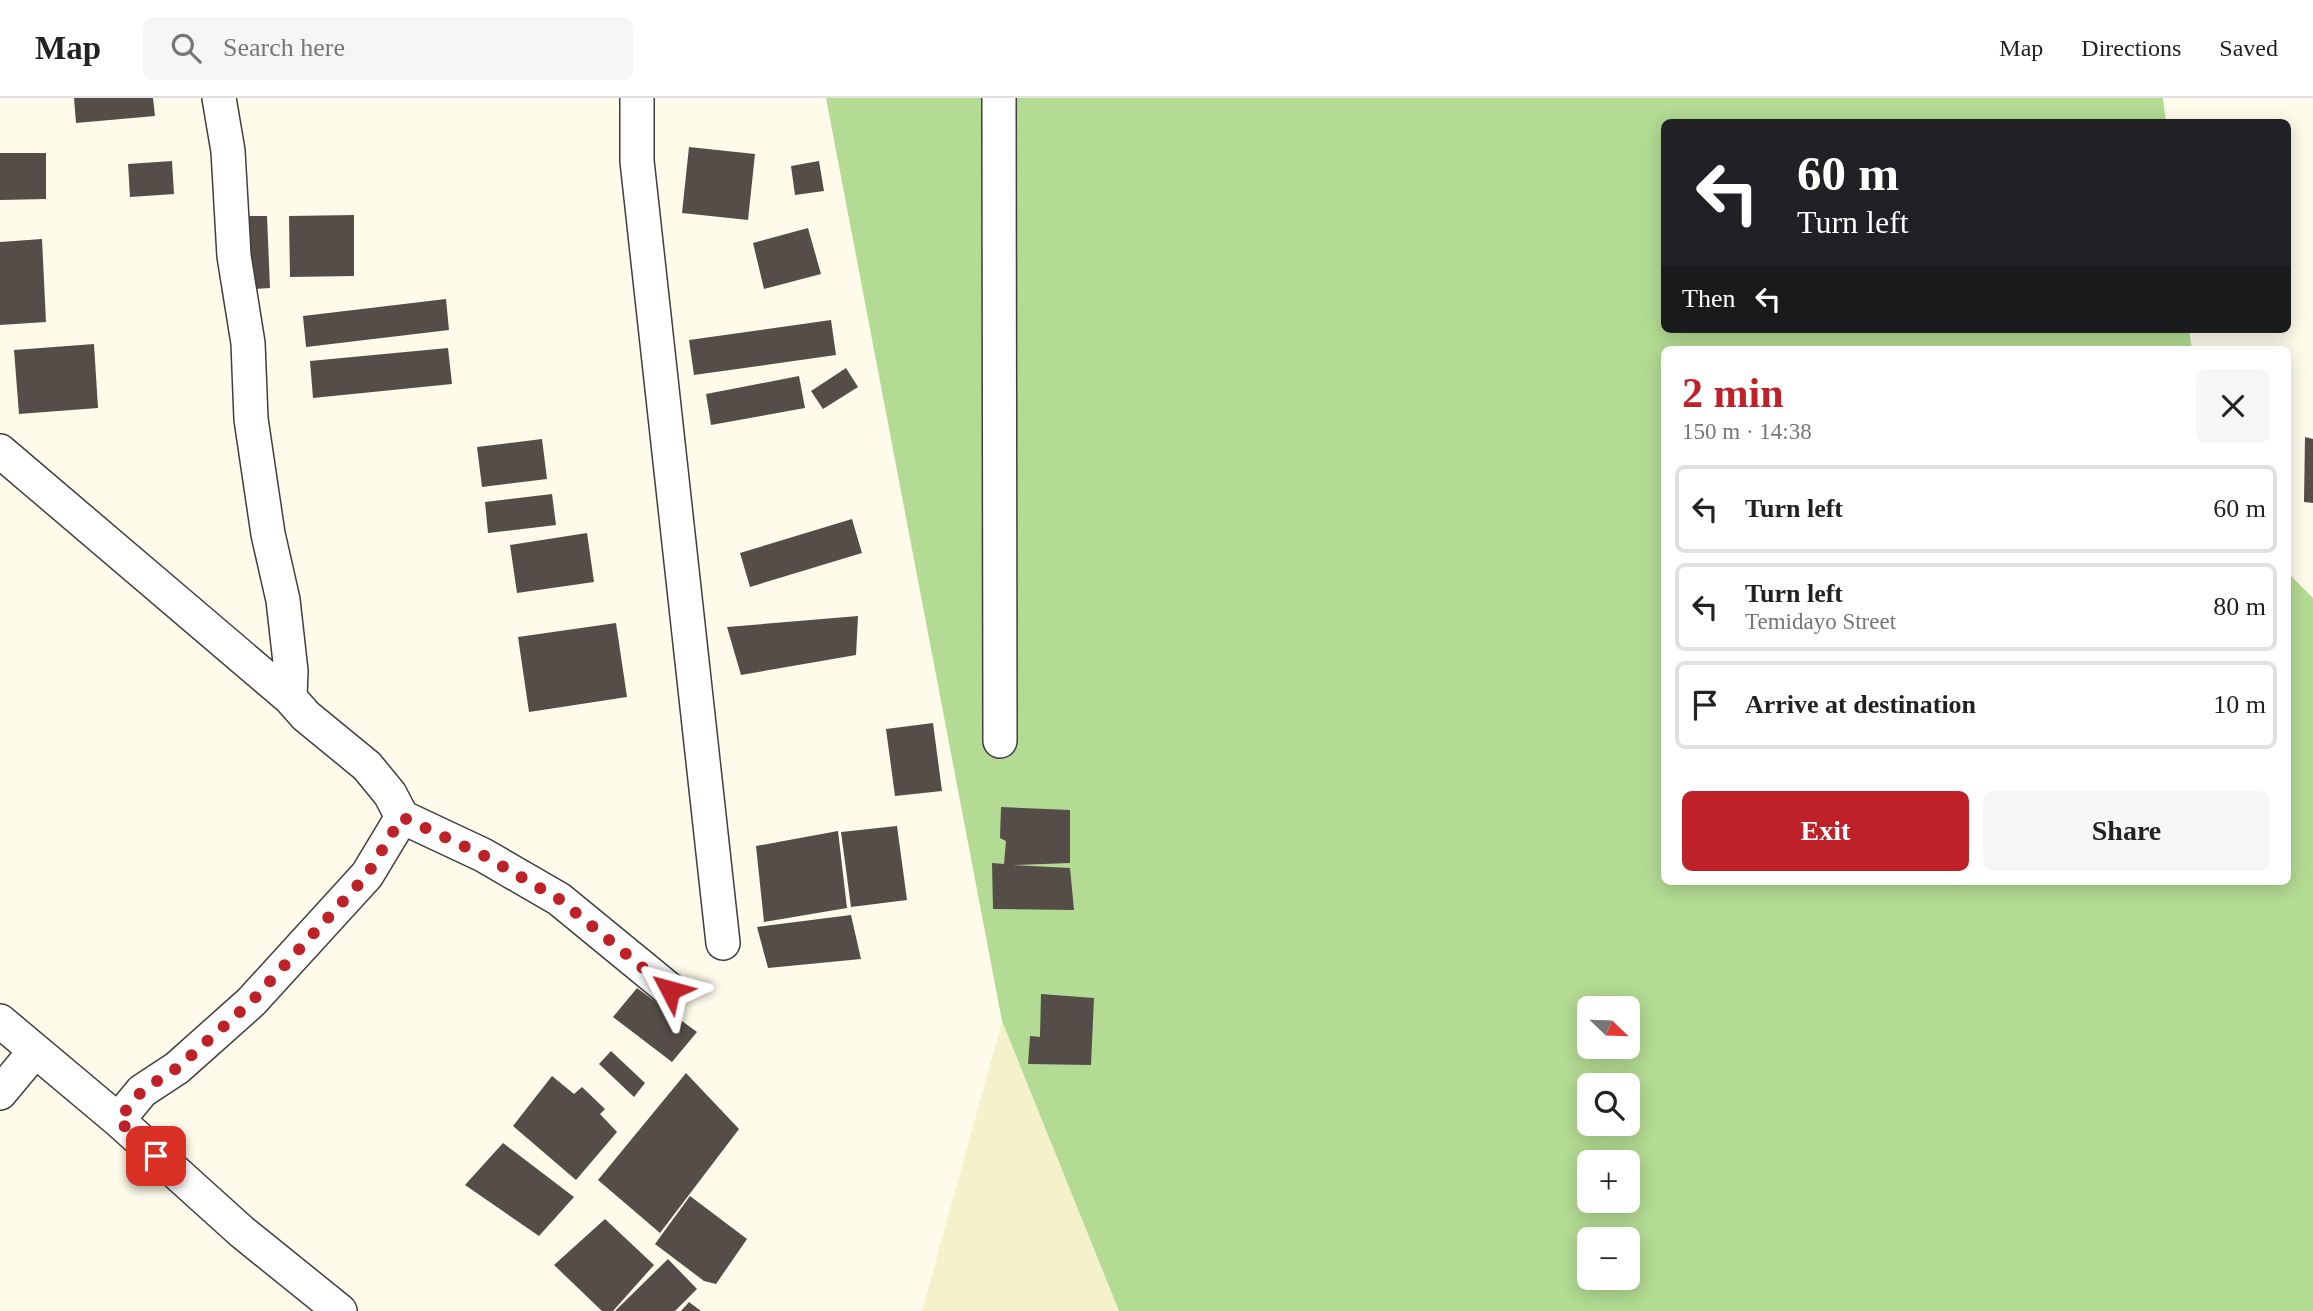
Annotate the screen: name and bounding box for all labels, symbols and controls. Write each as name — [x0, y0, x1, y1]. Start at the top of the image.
search box — [143, 17, 633, 80]
icon: search — [167, 29, 205, 67]
text: Map — [35, 30, 101, 66]
text: Search here — [223, 33, 345, 62]
text: Map — [1999, 35, 2043, 61]
text: Directions — [2081, 35, 2181, 61]
text: Saved — [2219, 35, 2278, 61]
text: 60 m — [1797, 146, 1899, 201]
icon: left — [1682, 147, 1773, 238]
text: Turn left — [1797, 204, 1909, 240]
icon: left — [1749, 280, 1787, 318]
text: Then — [1682, 284, 1735, 313]
button: close — [2196, 369, 2270, 443]
text: 2 min — [1682, 370, 1784, 416]
text: 150 m · 14:38 — [1682, 419, 1812, 444]
icon: left — [1686, 490, 1724, 528]
text: Turn left — [1745, 494, 1843, 523]
text: 60 m — [2213, 494, 2266, 523]
text: Turn left — [1745, 579, 1843, 608]
icon: left — [1686, 588, 1724, 626]
text: 80 m — [2213, 592, 2266, 621]
text: Temidayo Street — [1745, 609, 1896, 634]
icon: arrive — [1686, 686, 1724, 724]
text: Arrive at destination — [1745, 690, 1976, 719]
text: 10 m — [2213, 690, 2266, 719]
button: Exit — [1682, 791, 1969, 871]
button: Share — [1983, 791, 2270, 871]
position arrow — [633, 953, 707, 1027]
north arrow — [1577, 996, 1640, 1059]
map controls — [1577, 996, 1640, 1290]
button: search — [1577, 1073, 1640, 1136]
pin — [126, 1126, 186, 1186]
icon: arrive — [137, 1137, 175, 1175]
button: + — [1577, 1150, 1640, 1213]
button: − — [1577, 1227, 1640, 1290]

